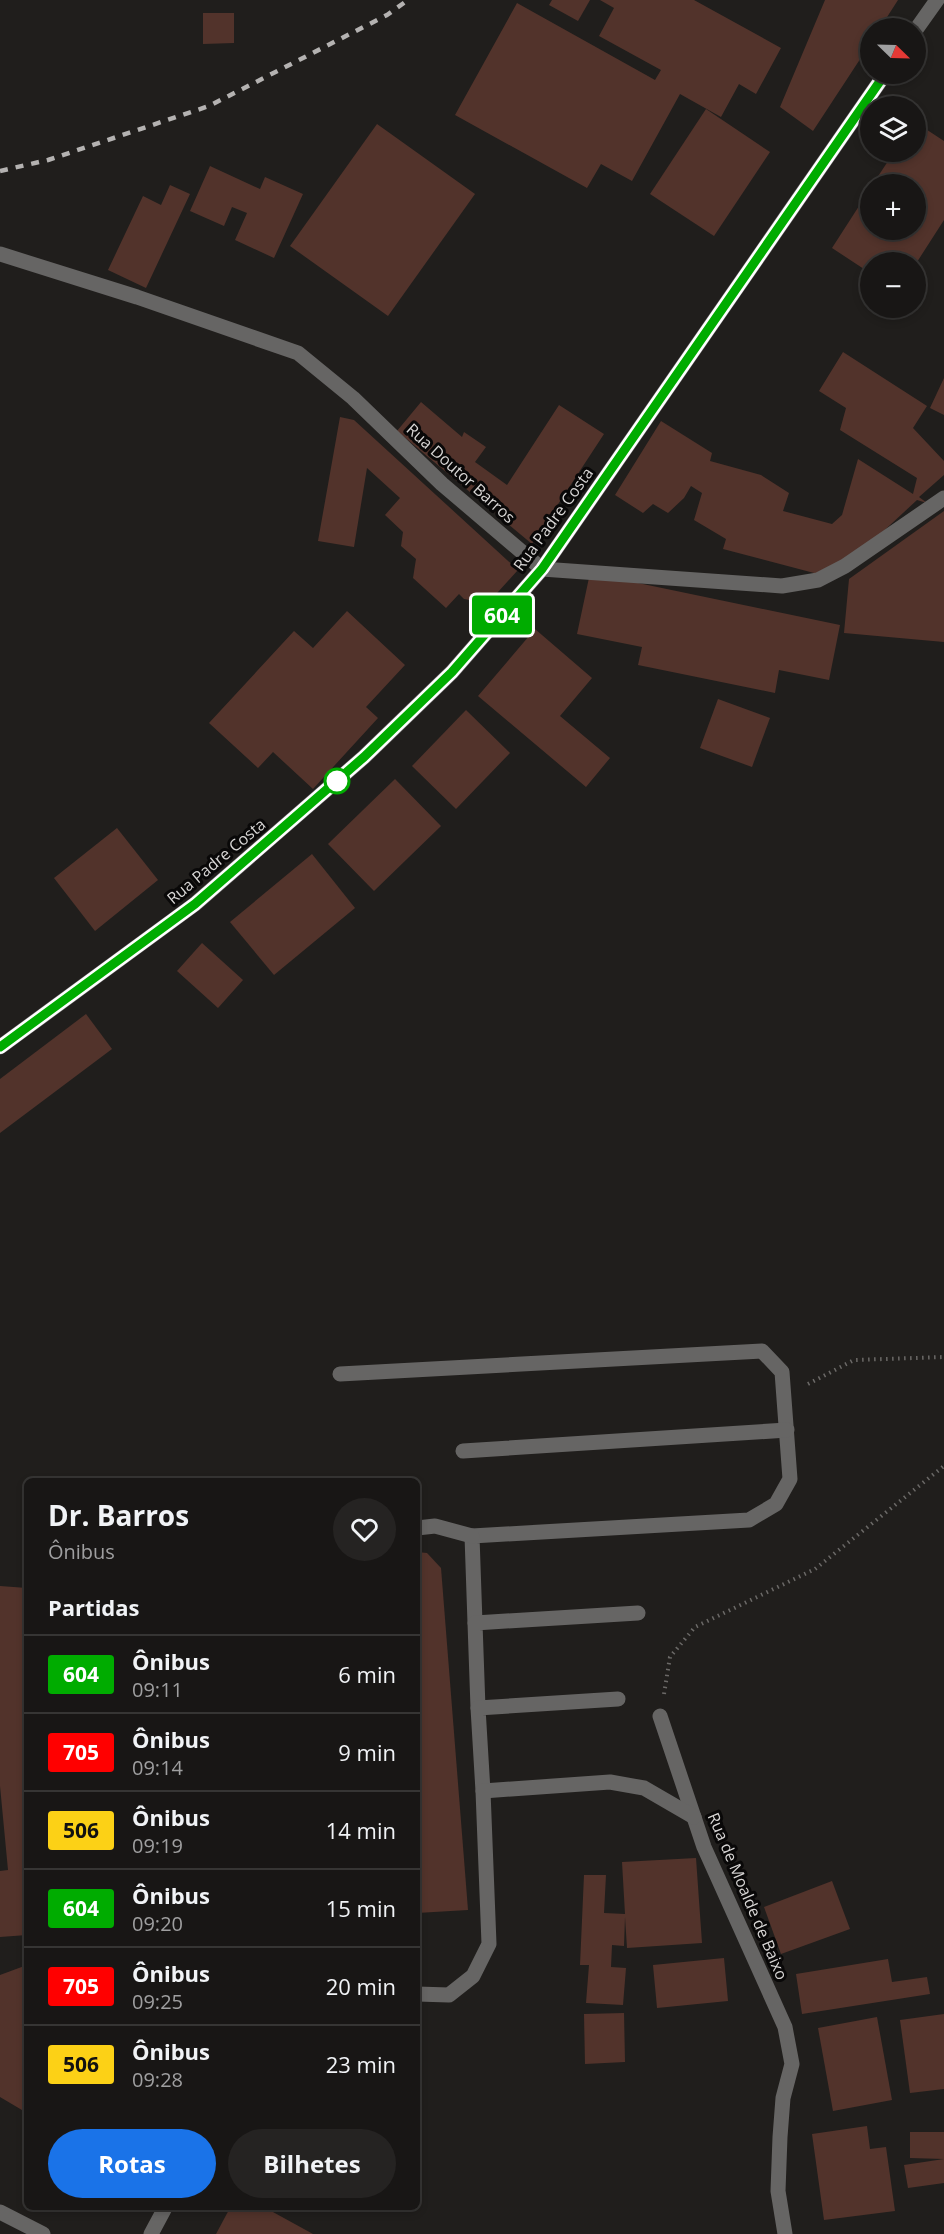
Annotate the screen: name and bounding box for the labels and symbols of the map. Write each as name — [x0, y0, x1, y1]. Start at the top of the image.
north arrow — [860, 18, 926, 84]
street label: Rua Doutor Barros — [402, 418, 520, 528]
street label: Rua Padre Costa — [508, 463, 598, 575]
line badge: 604 — [468, 596, 536, 634]
unlabelled marker — [324, 768, 350, 794]
street label: Rua Padre Costa — [162, 813, 270, 909]
street label: Rua de Moalde de Baixo — [703, 1809, 793, 1983]

